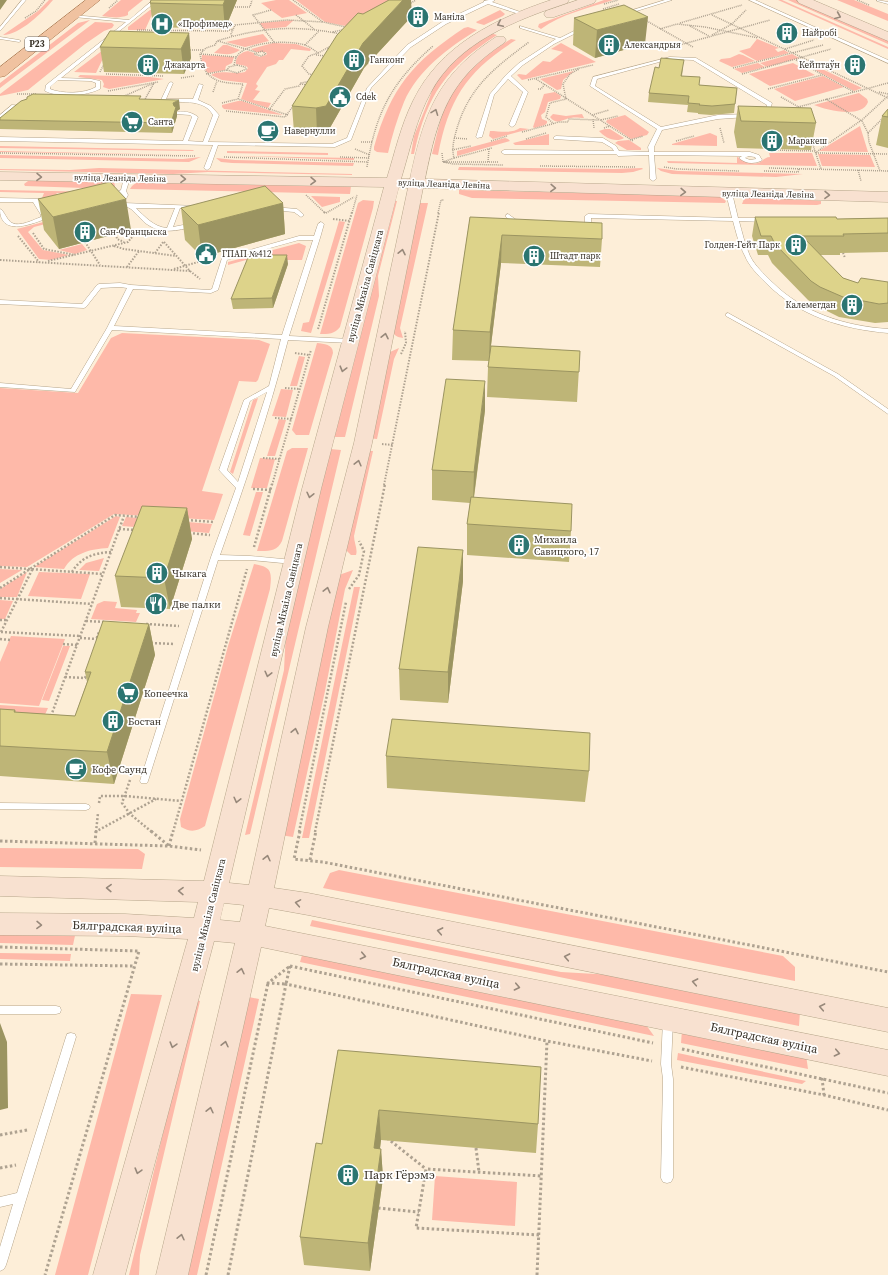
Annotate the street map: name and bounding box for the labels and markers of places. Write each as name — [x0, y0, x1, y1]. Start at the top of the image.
building icon: Маніла — [405, 4, 431, 30]
hospital icon: «Профимед» — [149, 11, 175, 37]
place label: Маніла — [434, 11, 465, 23]
place label: «Профимед» — [178, 18, 233, 30]
building icon: Найробі — [774, 20, 800, 46]
place label: Найробі — [802, 27, 837, 39]
building icon: Александрыя — [596, 32, 622, 58]
place label: Александрыя — [624, 39, 681, 51]
building icon: Ганконг — [341, 47, 367, 73]
building icon: Джакарта — [135, 52, 161, 78]
building icon: Кейптаўн — [842, 52, 868, 78]
place label: Ганконг — [370, 54, 404, 66]
place label: Джакарта — [164, 59, 206, 71]
place label: Кейптаўн — [799, 59, 840, 71]
public building icon: Cdek — [327, 84, 353, 110]
place label: Cdek — [356, 91, 376, 103]
supermarket icon: Санта — [119, 109, 145, 135]
place label: Санта — [148, 116, 174, 128]
cafe icon: Навернулли — [255, 118, 281, 144]
place label: Навернулли — [284, 125, 336, 137]
building icon: Маракеш — [759, 128, 785, 154]
place label: Маракеш — [788, 135, 828, 147]
building icon: Сан-Францыска — [72, 219, 98, 245]
place label: Сан-Францыска — [100, 226, 167, 238]
building icon: Голден-Гейт Парк — [783, 232, 809, 258]
place label: Голден-Гейт Парк — [705, 239, 780, 251]
public building icon: ГПАП №412 — [193, 241, 219, 267]
building icon: Штадт парк — [521, 243, 547, 269]
place label: ГПАП №412 — [222, 248, 272, 260]
place label: Штадт парк — [550, 250, 601, 262]
building icon: Калемегдан — [839, 292, 865, 318]
place label: Калемегдан — [786, 299, 836, 311]
building icon: Михаила Савицкого, 17 — [506, 532, 532, 558]
place label: Михаила Савицкого, 17 — [534, 533, 599, 558]
building icon: Чыкага — [144, 560, 170, 586]
place label: Чыкага — [172, 567, 207, 580]
restaurant icon: Две палки — [143, 591, 169, 617]
place label: Две палки — [172, 598, 221, 611]
supermarket icon: Копеечка — [115, 680, 141, 706]
place label: Копеечка — [144, 687, 189, 700]
building icon: Бостан — [100, 708, 126, 734]
place label: Бостан — [128, 715, 161, 728]
cafe icon: Кофе Саунд — [63, 756, 89, 782]
place label: Кофе Саунд — [92, 763, 147, 776]
building icon: Парк Гёрэмэ — [335, 1162, 361, 1188]
place label: Парк Гёрэмэ — [364, 1167, 435, 1183]

